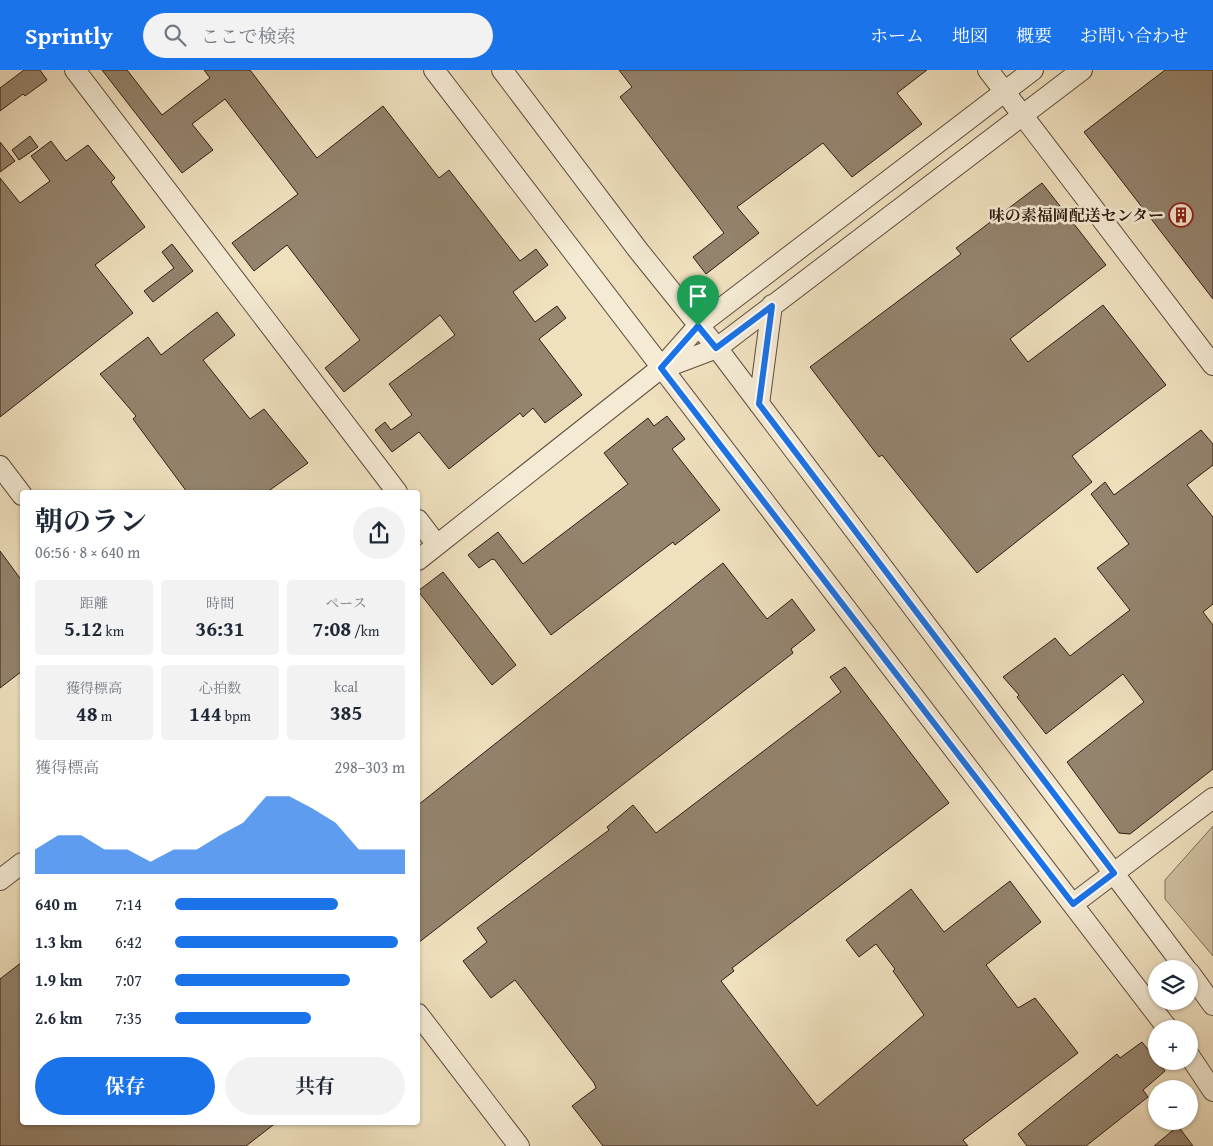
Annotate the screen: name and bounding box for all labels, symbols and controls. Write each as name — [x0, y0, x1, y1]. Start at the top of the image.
search box — [143, 13, 493, 58]
text: Sprintly — [25, 18, 113, 53]
icon: search — [161, 21, 189, 49]
text: ここで検索 — [201, 22, 296, 50]
text: ホーム — [870, 22, 924, 49]
text: 地図 — [952, 22, 988, 49]
text: 概要 — [1016, 22, 1052, 49]
text: お問い合わせ — [1080, 22, 1188, 49]
building icon: 味の素福岡配送センター — [1168, 202, 1194, 228]
place label: 味の素福岡配送センター — [989, 203, 1164, 227]
pin — [677, 275, 719, 326]
icon: arrive — [684, 282, 712, 310]
text: 朝のラン — [35, 500, 147, 541]
button: share — [353, 507, 405, 559]
text: 06:56 · 8 × 640 m — [35, 540, 140, 564]
text: 距離 — [80, 593, 108, 613]
text: 時間 — [206, 593, 234, 613]
text: ペース — [325, 593, 367, 613]
text: 5.12 — [64, 613, 102, 644]
text: 36:31 — [195, 613, 245, 644]
text: 7:08 — [313, 613, 351, 644]
text: km — [102, 621, 124, 641]
text: /km — [351, 621, 379, 641]
text: kcal — [334, 677, 358, 697]
text: 獲得標高 — [66, 678, 122, 698]
text: 心拍数 — [199, 678, 241, 698]
text: 385 — [330, 697, 362, 728]
text: 48 — [76, 698, 98, 729]
text: 144 — [189, 698, 222, 729]
text: m — [98, 706, 112, 726]
text: bpm — [222, 706, 251, 726]
text: 獲得標高 — [35, 755, 99, 779]
text: 298–303 m — [335, 755, 405, 779]
text: 640 m — [35, 892, 77, 916]
text: 7:14 — [115, 892, 142, 916]
text: 1.3 km — [35, 930, 82, 954]
text: 6:42 — [115, 930, 142, 954]
map controls — [1148, 960, 1198, 1130]
button: layers — [1148, 960, 1198, 1010]
text: 1.9 km — [35, 968, 82, 992]
text: 7:07 — [115, 968, 142, 992]
text: 2.6 km — [35, 1006, 82, 1030]
text: 7:35 — [115, 1006, 142, 1030]
button: + — [1148, 1020, 1198, 1070]
button: 保存 — [35, 1057, 215, 1115]
button: 共有 — [225, 1057, 405, 1115]
button: − — [1148, 1080, 1198, 1130]

